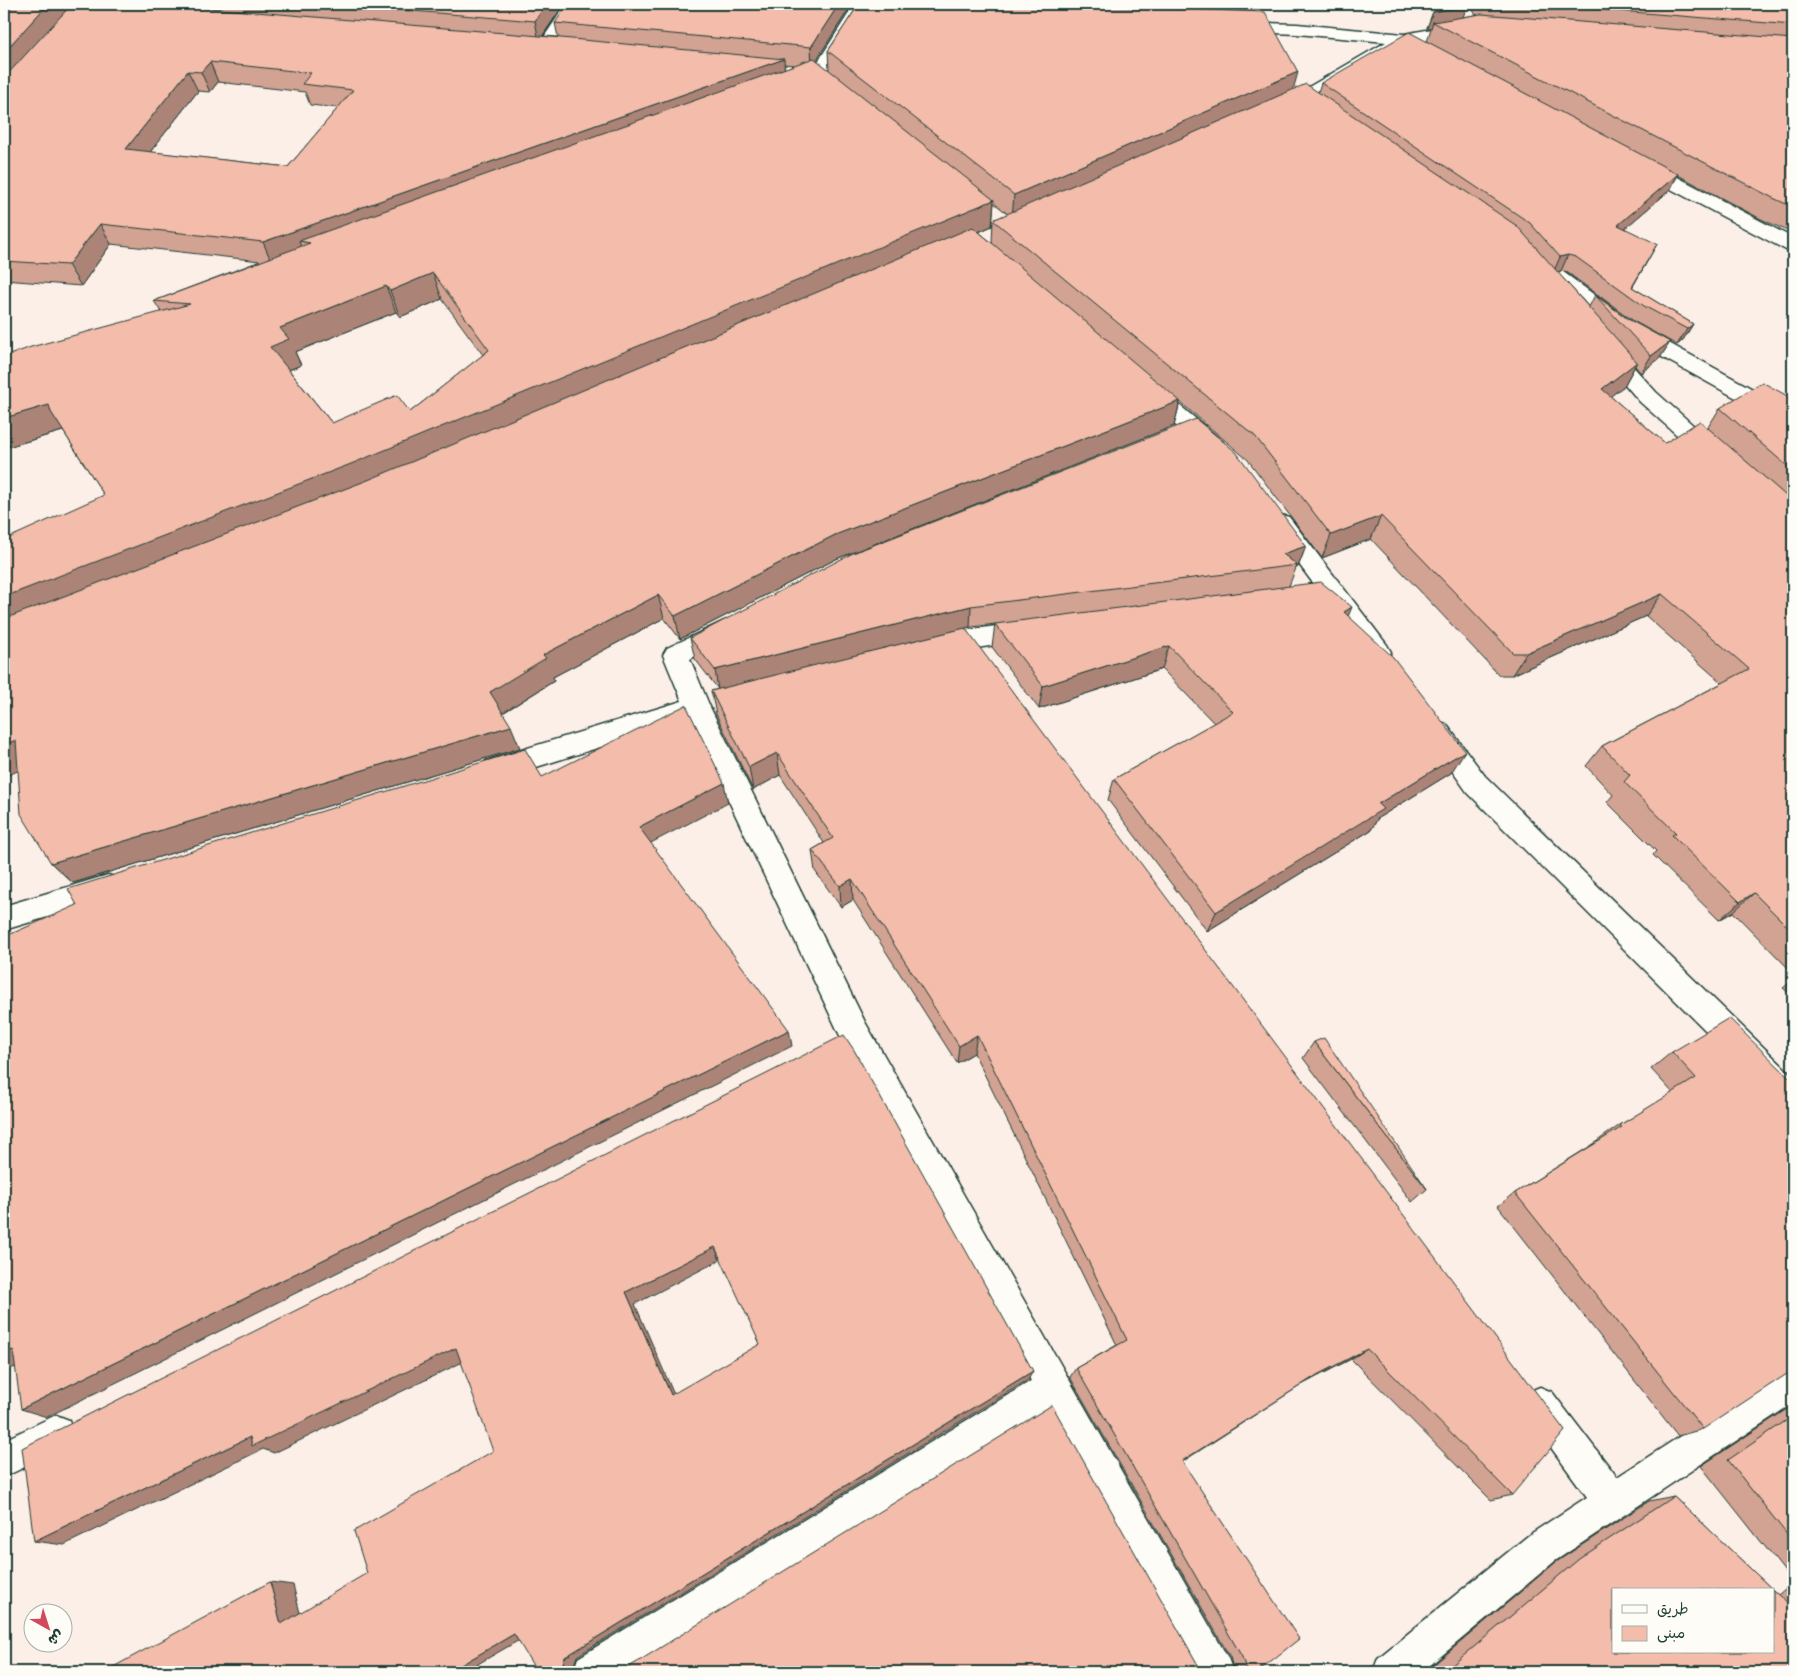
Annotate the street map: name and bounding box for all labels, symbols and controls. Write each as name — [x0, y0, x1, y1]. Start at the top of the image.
legend — [1612, 1588, 1774, 1654]
text: طريق — [1657, 1600, 1689, 1620]
north arrow — [22, 1604, 72, 1654]
text: مبنى — [1657, 1624, 1685, 1644]
text: ش — [44, 1625, 67, 1649]

